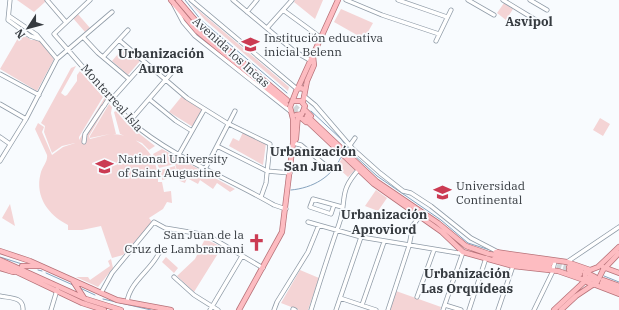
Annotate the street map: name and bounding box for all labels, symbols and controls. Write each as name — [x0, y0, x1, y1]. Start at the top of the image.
north arrow — [8, 8, 48, 48]
street label: Avenida los Incas — [190, 13, 273, 90]
district label: Asvipol — [505, 13, 553, 30]
text: N — [12, 26, 28, 42]
place label: Institución educativa inicial Belenn — [264, 30, 384, 59]
school or university icon: Institución educativa inicial Belenn — [241, 35, 261, 55]
district label: Urbanización Aurora — [118, 45, 205, 77]
street label: Monterreal Isla — [78, 61, 147, 135]
district label: Urbanización San Juan — [270, 143, 357, 175]
place label: National University of Saint Augustine — [118, 151, 228, 180]
school or university icon: National University of Saint Augustine — [95, 156, 115, 176]
place label: Universidad Continental — [456, 178, 525, 207]
school or university icon: Universidad Continental — [433, 183, 453, 203]
district label: Urbanización Aproviord — [341, 206, 428, 238]
place label: San Juan de la Cruz de Lambramani — [124, 227, 244, 256]
church icon: San Juan de la Cruz de Lambramani — [247, 232, 267, 252]
district label: Urbanización Las Orquídeas — [421, 265, 513, 297]

